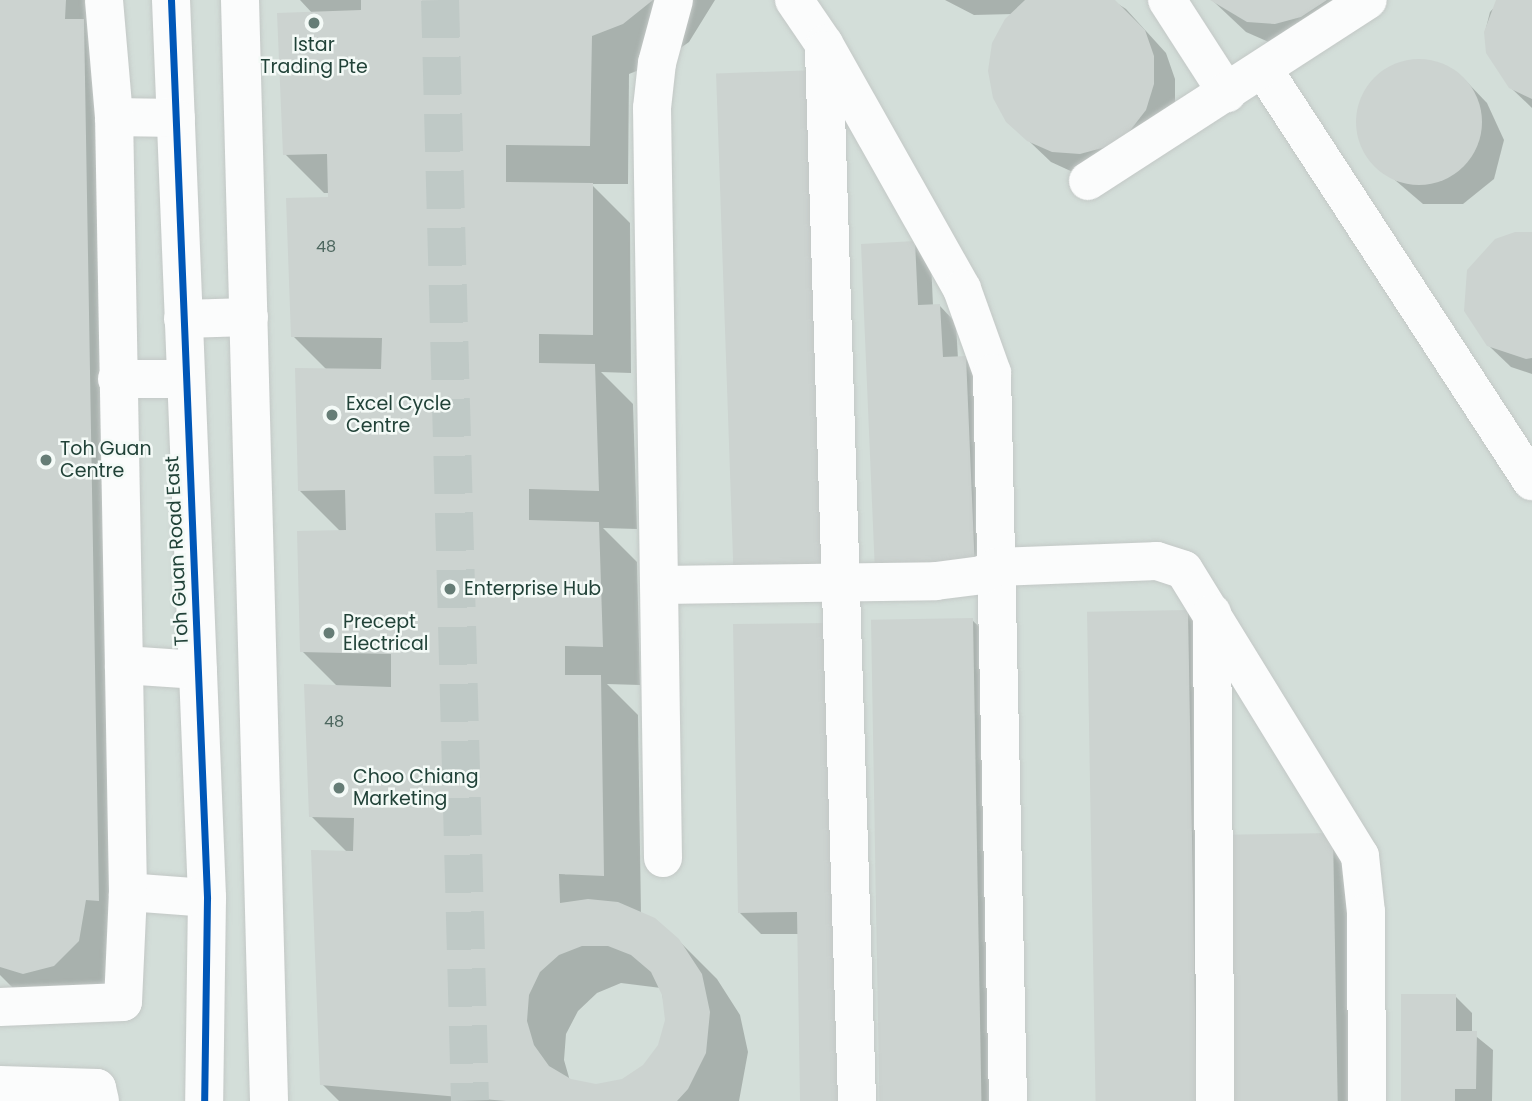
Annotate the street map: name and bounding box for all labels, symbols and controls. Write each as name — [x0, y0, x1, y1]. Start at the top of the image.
marker: Istar Trading Pte — [306, 15, 322, 31]
place label: Istar Trading Pte — [260, 34, 368, 78]
house number: 48 — [316, 237, 336, 257]
place label: Excel Cycle Centre — [346, 393, 451, 437]
marker: Excel Cycle Centre — [324, 407, 340, 423]
place label: Toh Guan Centre — [60, 438, 152, 482]
marker: Toh Guan Centre — [38, 452, 54, 468]
street label: Toh Guan Road East — [161, 455, 193, 647]
place label: Enterprise Hub — [464, 578, 601, 600]
marker: Enterprise Hub — [442, 581, 458, 597]
place label: Precept Electrical — [343, 611, 428, 655]
marker: Precept Electrical — [321, 625, 337, 641]
house number: 48 — [324, 712, 344, 732]
place label: Choo Chiang Marketing — [353, 766, 479, 810]
marker: Choo Chiang Marketing — [331, 780, 347, 796]

